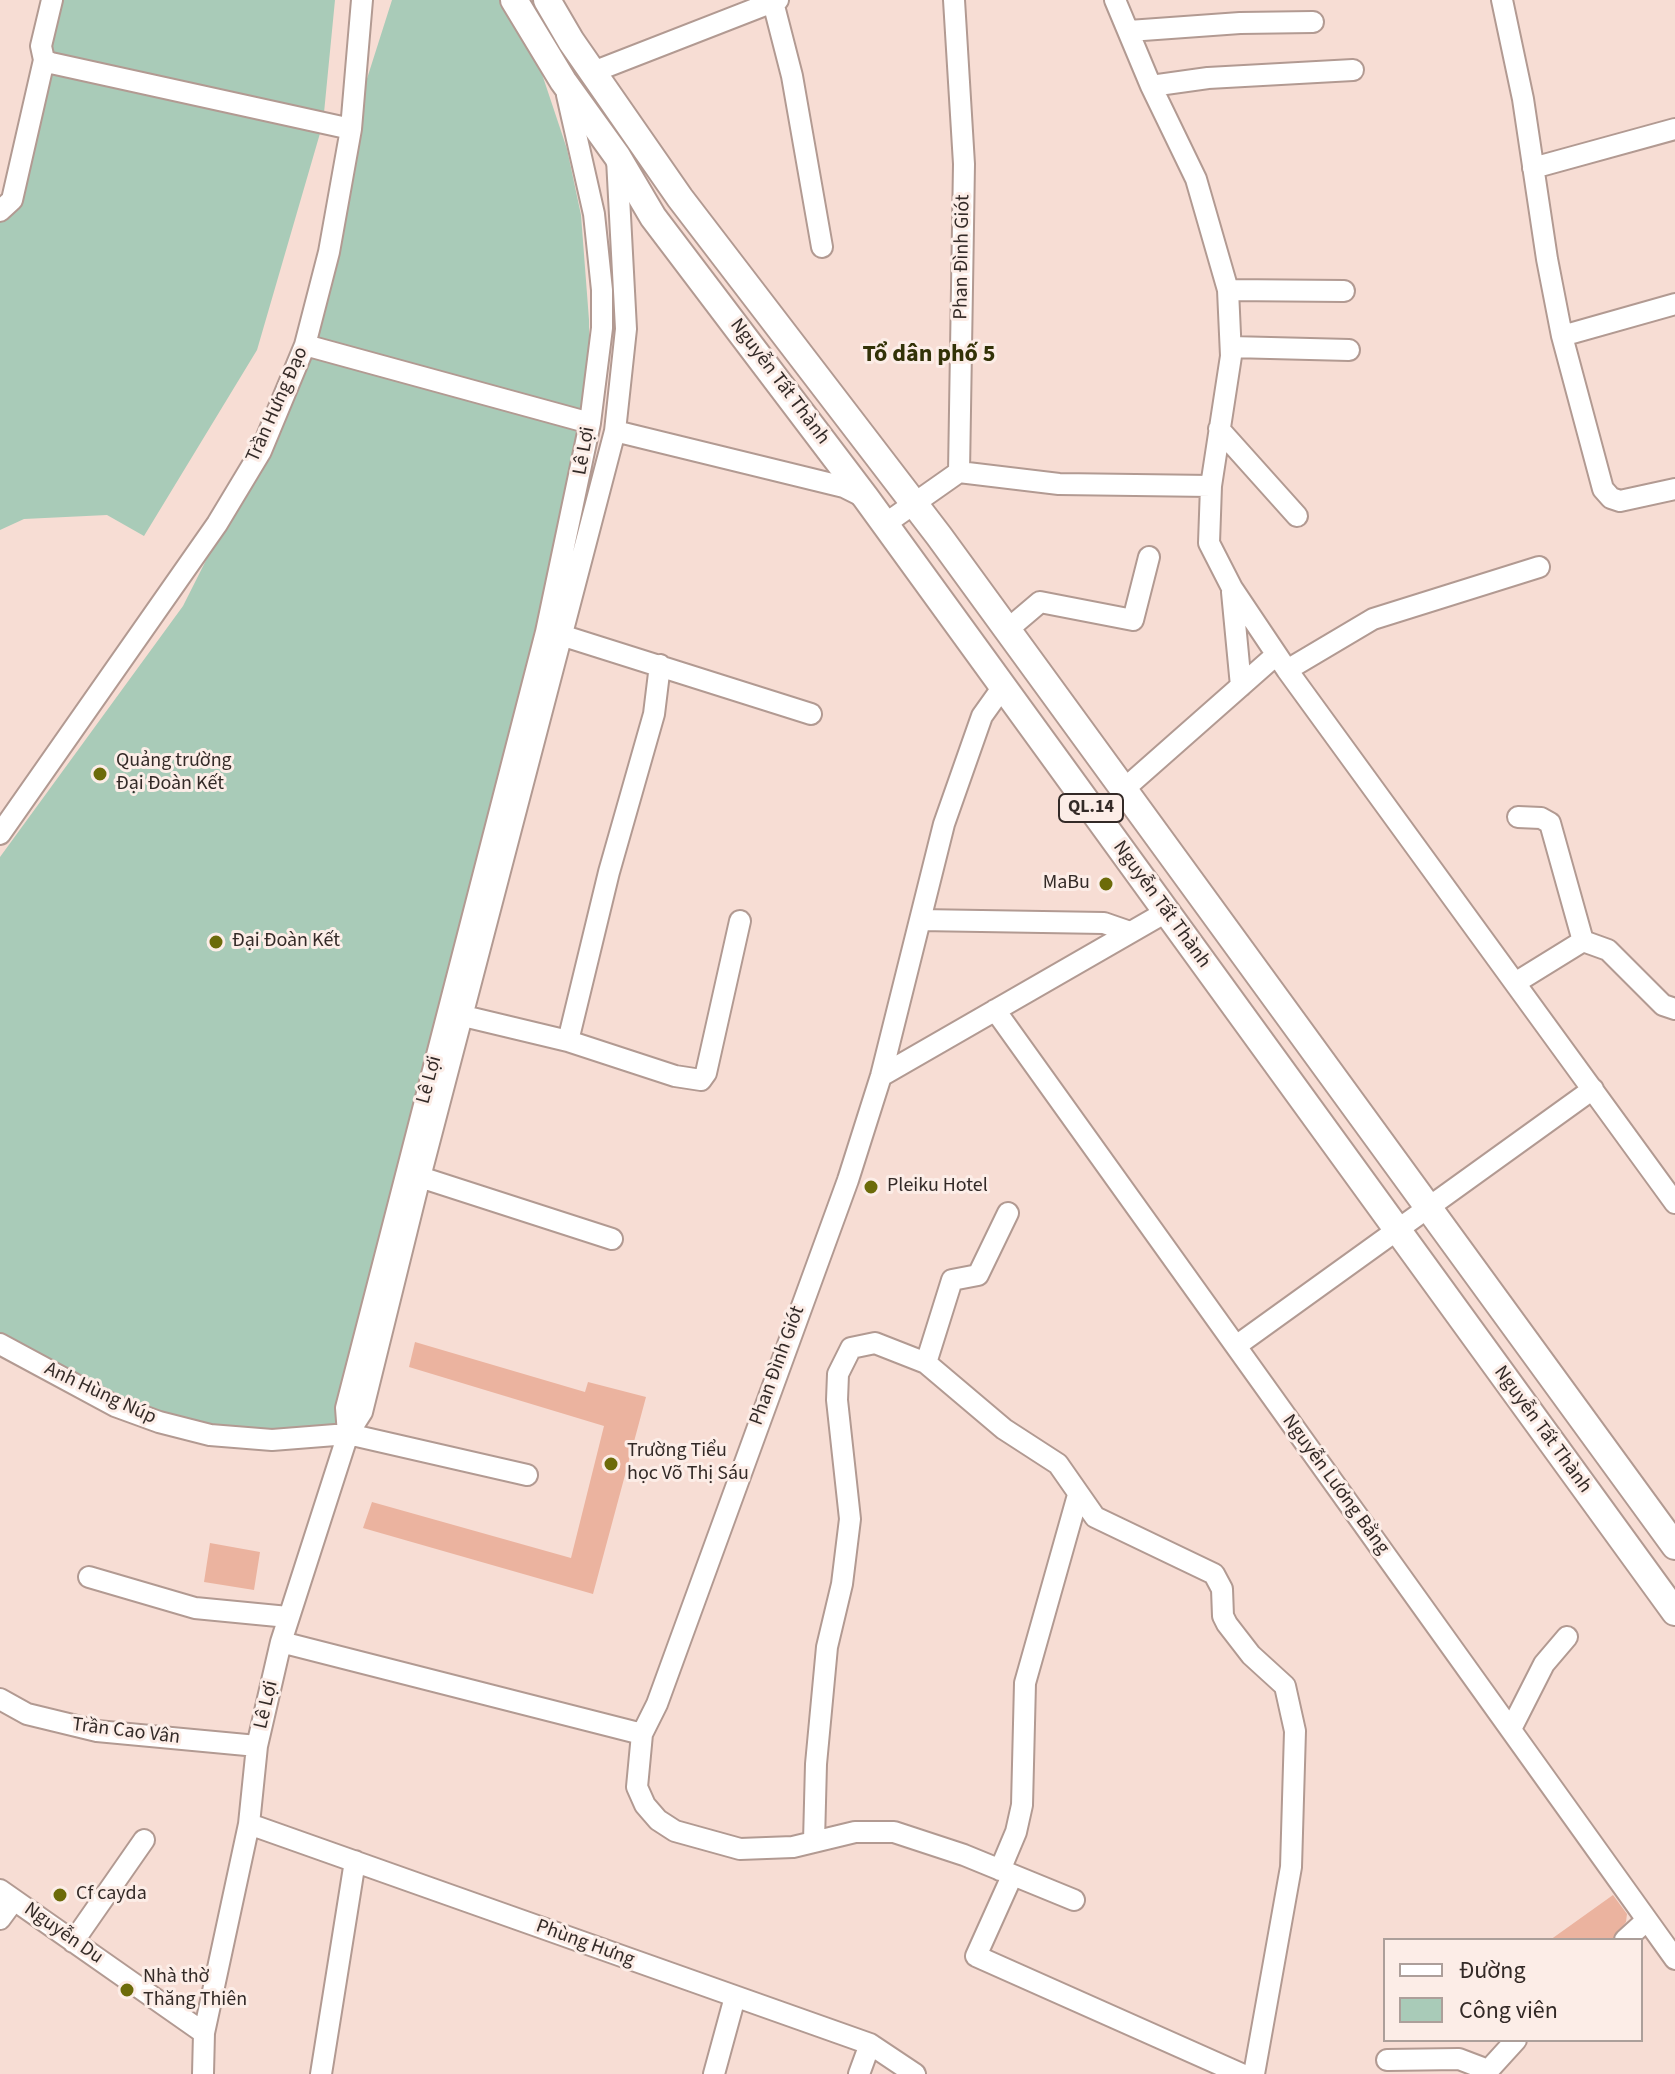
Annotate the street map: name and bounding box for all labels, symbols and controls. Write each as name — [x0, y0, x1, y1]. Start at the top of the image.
street label: Phan Đình Giót — [950, 194, 976, 320]
street label: Nguyễn Tất Thành — [724, 314, 834, 450]
district label: Tổ dân phố 5 — [863, 342, 995, 370]
street label: Trần Hưng Đạo — [242, 344, 314, 466]
street label: Lê Lợi — [569, 425, 601, 477]
place label: Quảng trường Đại Đoàn Kết — [116, 750, 232, 797]
marker: Quảng trường Đại Đoàn Kết — [91, 765, 109, 783]
road number: QL.14 — [1059, 794, 1123, 822]
street label: Nguyễn Tất Thành — [1107, 837, 1215, 973]
place label: MaBu — [1043, 872, 1090, 896]
marker: MaBu — [1097, 875, 1115, 893]
place label: Đại Đoàn Kết — [232, 930, 340, 954]
marker: Đại Đoàn Kết — [207, 933, 225, 951]
street label: Lê Lợi — [412, 1053, 448, 1107]
place label: Pleiku Hotel — [887, 1175, 988, 1199]
marker: Pleiku Hotel — [862, 1178, 880, 1196]
street label: Phan Đình Giót — [745, 1303, 811, 1429]
street label: Anh Hùng Núp — [40, 1358, 160, 1430]
street label: Nguyễn Tất Thành — [1488, 1362, 1596, 1498]
street label: Nguyễn Lương Bằng — [1276, 1410, 1394, 1560]
place label: Trường Tiểu học Võ Thị Sáu — [627, 1440, 749, 1487]
marker: Trường Tiểu học Võ Thị Sáu — [602, 1455, 620, 1473]
street label: Lê Lợi — [250, 1679, 284, 1731]
street label: Trần Cao Vân — [71, 1713, 181, 1751]
place label: Cf cayda — [76, 1883, 147, 1907]
marker: Cf cayda — [51, 1886, 69, 1904]
street label: Nguyễn Du — [19, 1898, 107, 1970]
street label: Phùng Hưng — [532, 1915, 638, 1973]
legend — [1383, 1938, 1643, 2042]
text: Đường — [1459, 1953, 1526, 1988]
place label: Nhà thờ Thăng Thiên — [143, 1966, 247, 2013]
marker: Nhà thờ Thăng Thiên — [118, 1981, 136, 1999]
text: Công viên — [1459, 1993, 1558, 2028]

